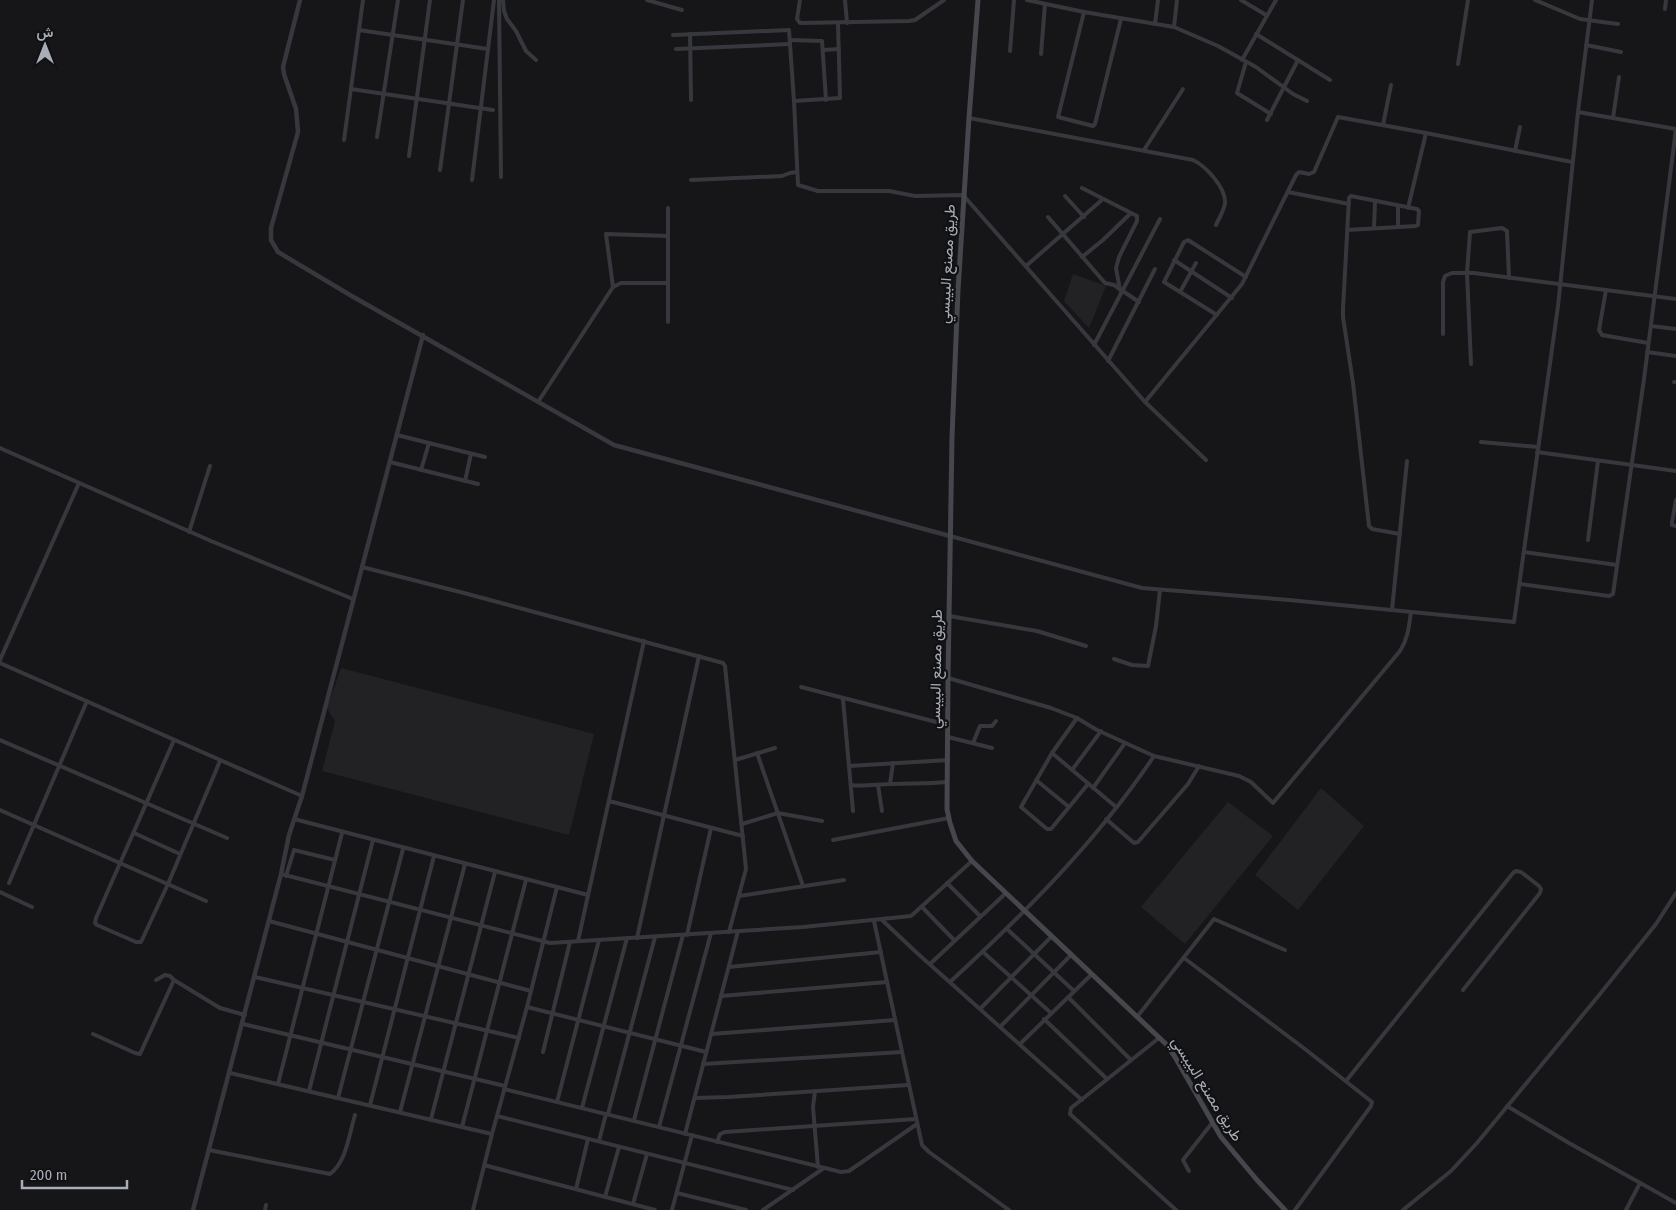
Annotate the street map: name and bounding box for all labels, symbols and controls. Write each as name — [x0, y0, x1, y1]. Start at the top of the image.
north arrow — [20, 20, 70, 70]
text: ش — [37, 24, 54, 41]
street label: طريق مصنع البيبسي — [935, 203, 963, 325]
street label: طريق مصنع البيبسي — [926, 609, 950, 729]
street label: طريق مصنع البيبسي — [1164, 1033, 1247, 1147]
scale bar — [22, 1158, 128, 1190]
text: 200 m — [30, 1166, 67, 1184]

